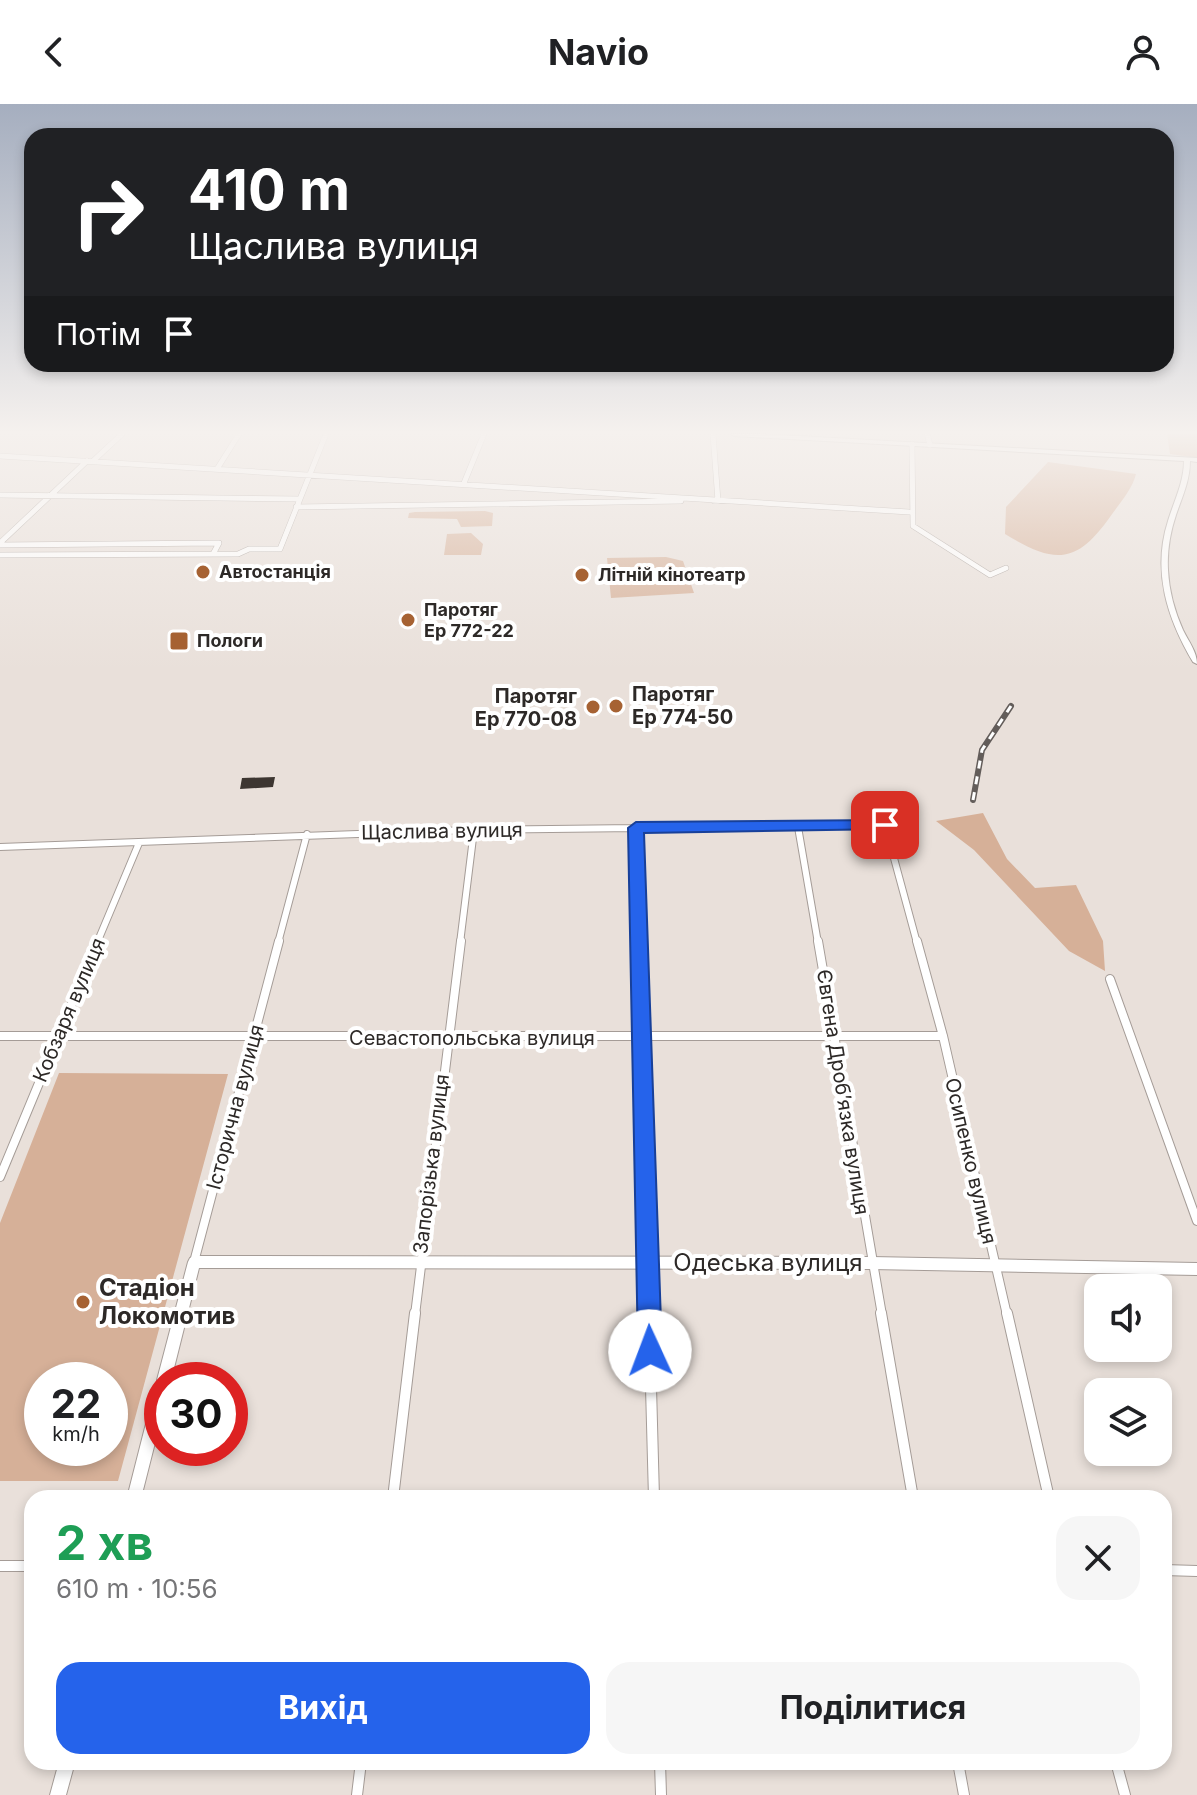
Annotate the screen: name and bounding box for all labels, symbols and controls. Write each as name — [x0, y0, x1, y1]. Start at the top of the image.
icon: back — [32, 30, 76, 74]
text: Navio — [548, 30, 649, 74]
icon: person — [1121, 30, 1165, 74]
text: 410 m — [188, 156, 350, 224]
icon: right — [56, 160, 160, 264]
text: Щаслива вулиця — [188, 224, 479, 268]
icon: arrive — [157, 312, 201, 356]
text: Потім — [56, 316, 141, 352]
place label: Автостанція — [219, 561, 331, 582]
marker: Автостанція — [194, 563, 212, 581]
place label: Літній кінотеатр — [598, 564, 746, 585]
marker: Літній кінотеатр — [573, 566, 591, 584]
place label: Паротяг Ер 772-22 — [424, 599, 514, 641]
marker: Паротяг Ер 772-22 — [399, 611, 417, 629]
marker: Пологи — [168, 630, 190, 652]
place label: Пологи — [197, 630, 263, 651]
place label: Паротяг Ер 774-50 — [632, 682, 733, 729]
place label: Паротяг Ер 770-08 — [475, 684, 577, 731]
marker: Паротяг Ер 774-50 — [607, 697, 625, 715]
marker: Паротяг Ер 770-08 — [584, 698, 602, 716]
pin — [851, 791, 919, 859]
icon: arrive — [863, 803, 907, 847]
street label: Щаслива вулиця — [361, 818, 523, 844]
street label: Кобзаря вулиця — [28, 934, 110, 1086]
street label: Євгена Дроб’язка вулиця — [812, 967, 874, 1217]
street label: Історична вулиця — [201, 1022, 269, 1192]
street label: Севастопольська вулиця — [349, 1026, 595, 1050]
street label: Запорізька вулиця — [408, 1073, 454, 1255]
street label: Осипенко вулиця — [940, 1076, 1002, 1246]
street label: Одеська вулиця — [673, 1248, 863, 1277]
place label: Стадіон Локомотив — [99, 1273, 235, 1330]
map controls — [1084, 1274, 1172, 1466]
button: sound — [1084, 1274, 1172, 1362]
marker: Стадіон Локомотив — [74, 1293, 92, 1311]
position arrow — [608, 1309, 692, 1393]
speed limit sign: 30 — [144, 1362, 248, 1466]
button: layers — [1084, 1378, 1172, 1466]
text: 22 — [51, 1379, 101, 1428]
text: km/h — [52, 1422, 100, 1446]
text: 2 хв — [56, 1513, 153, 1572]
button: close — [1056, 1516, 1140, 1600]
text: 610 m · 10:56 — [56, 1573, 218, 1604]
button: Вихід — [56, 1662, 590, 1754]
button: Поділитися — [606, 1662, 1140, 1754]

